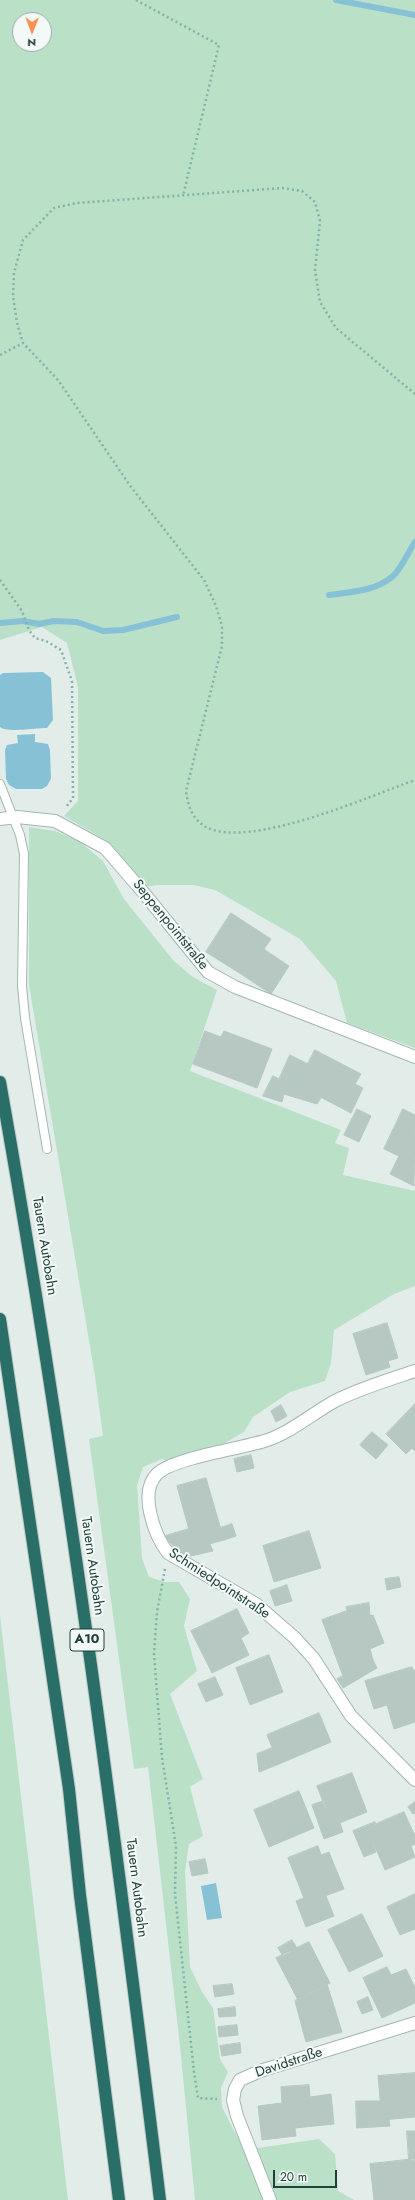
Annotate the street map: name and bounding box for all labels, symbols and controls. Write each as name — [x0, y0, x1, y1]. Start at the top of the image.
north arrow — [12, 12, 52, 52]
text: N — [27, 35, 36, 51]
street label: Seppenpointstraße — [129, 877, 211, 973]
street label: Tauern Autobahn — [28, 1196, 60, 1296]
street label: Tauern Autobahn — [77, 1516, 107, 1616]
street label: Schmiedpointstraße — [165, 1545, 273, 1623]
road number: A10 — [70, 1629, 104, 1651]
street label: Tauern Autobahn — [122, 1838, 150, 1938]
street label: Davidstraße — [253, 2044, 325, 2082]
scale bar — [275, 2162, 339, 2188]
text: 20 m — [280, 2168, 307, 2186]

